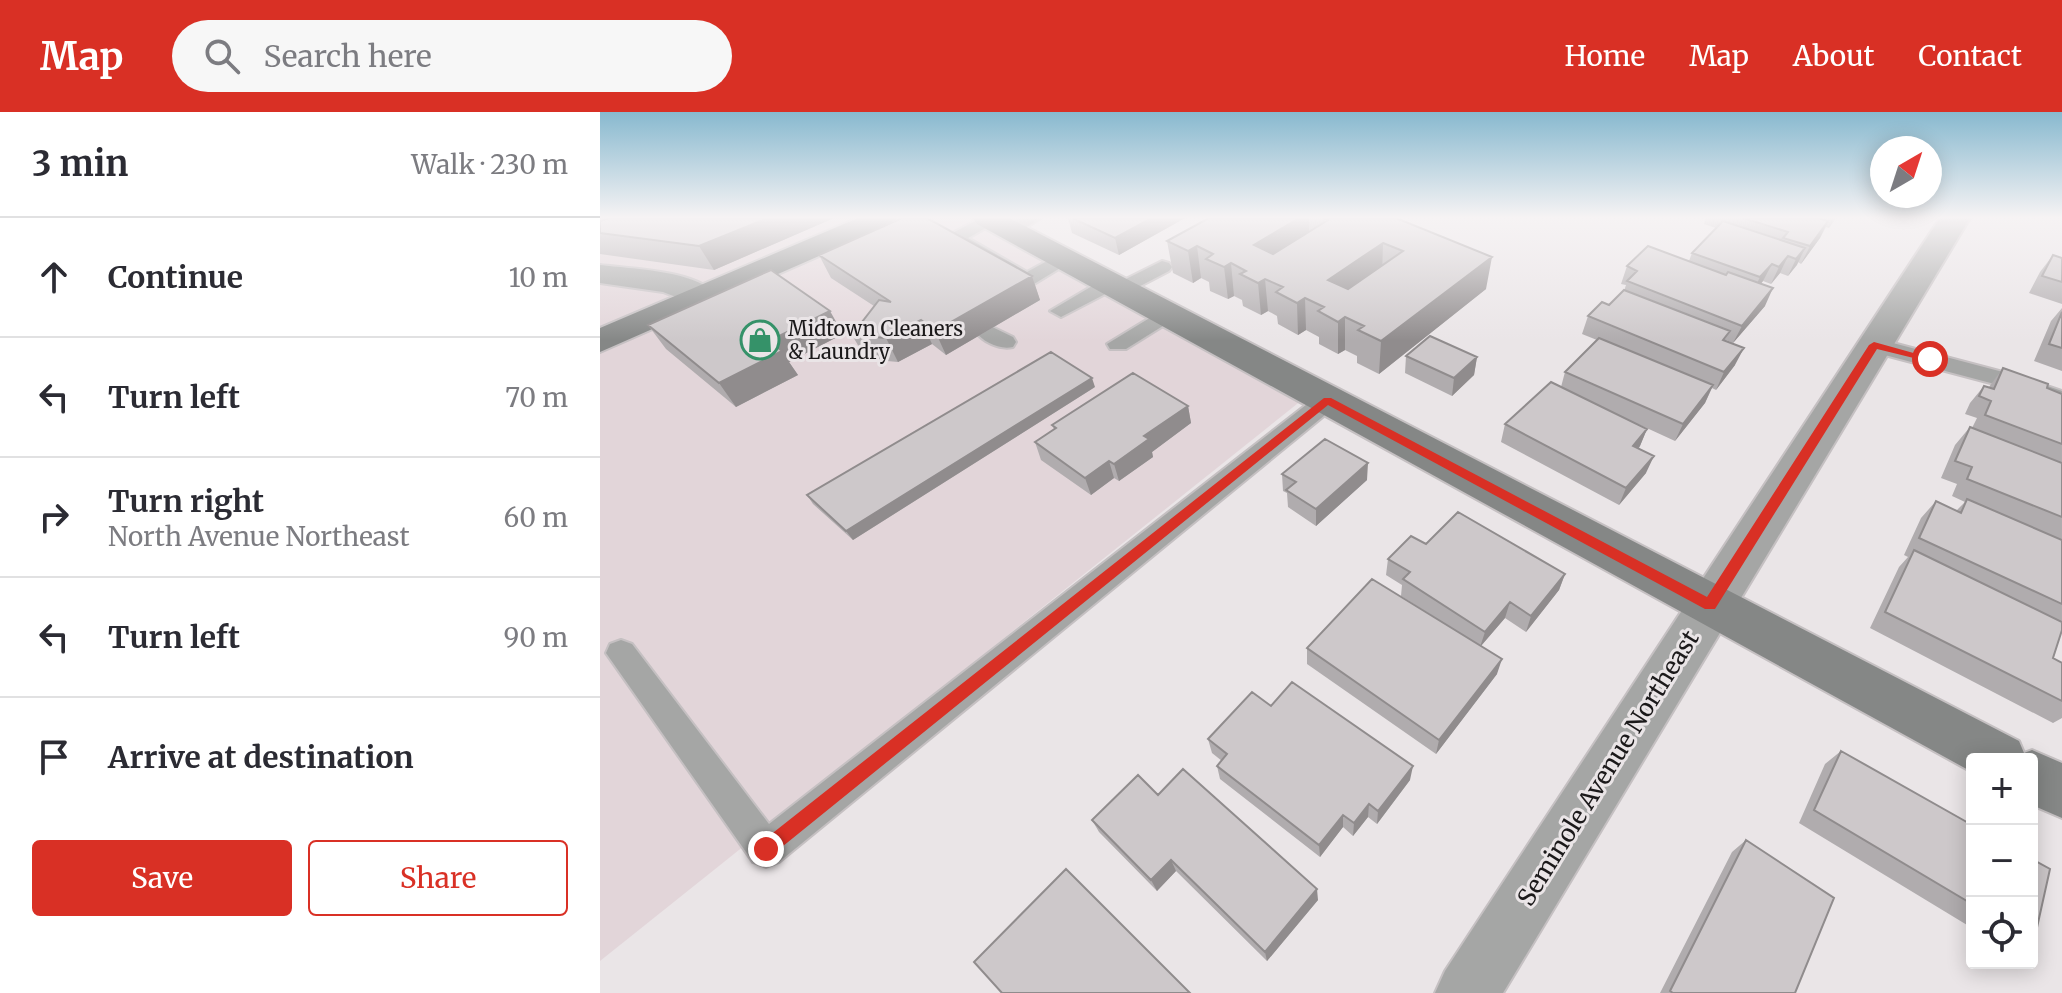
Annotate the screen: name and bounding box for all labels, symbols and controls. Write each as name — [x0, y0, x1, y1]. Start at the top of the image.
search box — [172, 20, 732, 92]
text: Map — [40, 33, 124, 80]
icon: search — [200, 34, 244, 78]
text: Search here — [264, 37, 432, 75]
text: Home — [1564, 38, 1645, 74]
text: Map — [1689, 38, 1749, 74]
text: About — [1793, 38, 1874, 74]
text: Contact — [1918, 38, 2022, 74]
north arrow — [1870, 136, 1942, 208]
text: 3 min — [32, 143, 128, 185]
text: Walk · 230 m — [411, 148, 568, 181]
icon: ahead — [32, 255, 76, 299]
text: Continue — [108, 258, 243, 296]
text: 10 m — [509, 261, 568, 294]
place label: Midtown Cleaners & Laundry — [788, 316, 963, 364]
shop icon: Midtown Cleaners & Laundry — [739, 319, 781, 361]
route start — [1912, 341, 1948, 377]
icon: left — [32, 375, 76, 419]
text: Turn left — [108, 378, 240, 416]
text: 70 m — [505, 381, 568, 414]
text: Turn right — [108, 482, 264, 520]
icon: right — [32, 495, 76, 539]
text: 60 m — [504, 501, 568, 534]
text: North Avenue Northeast — [108, 520, 410, 553]
icon: left — [32, 615, 76, 659]
text: Turn left — [108, 618, 240, 656]
text: 90 m — [504, 621, 568, 654]
street label: Seminole Avenue Northeast — [1510, 624, 1706, 911]
icon: arrive — [32, 735, 76, 779]
text: Arrive at destination — [108, 738, 414, 776]
map controls — [1966, 753, 2038, 969]
button: + — [1966, 753, 2038, 825]
button: − — [1966, 825, 2038, 897]
route end — [748, 831, 784, 867]
button: Save — [32, 840, 292, 916]
button: Share — [308, 840, 568, 916]
button: locate — [1966, 897, 2038, 969]

